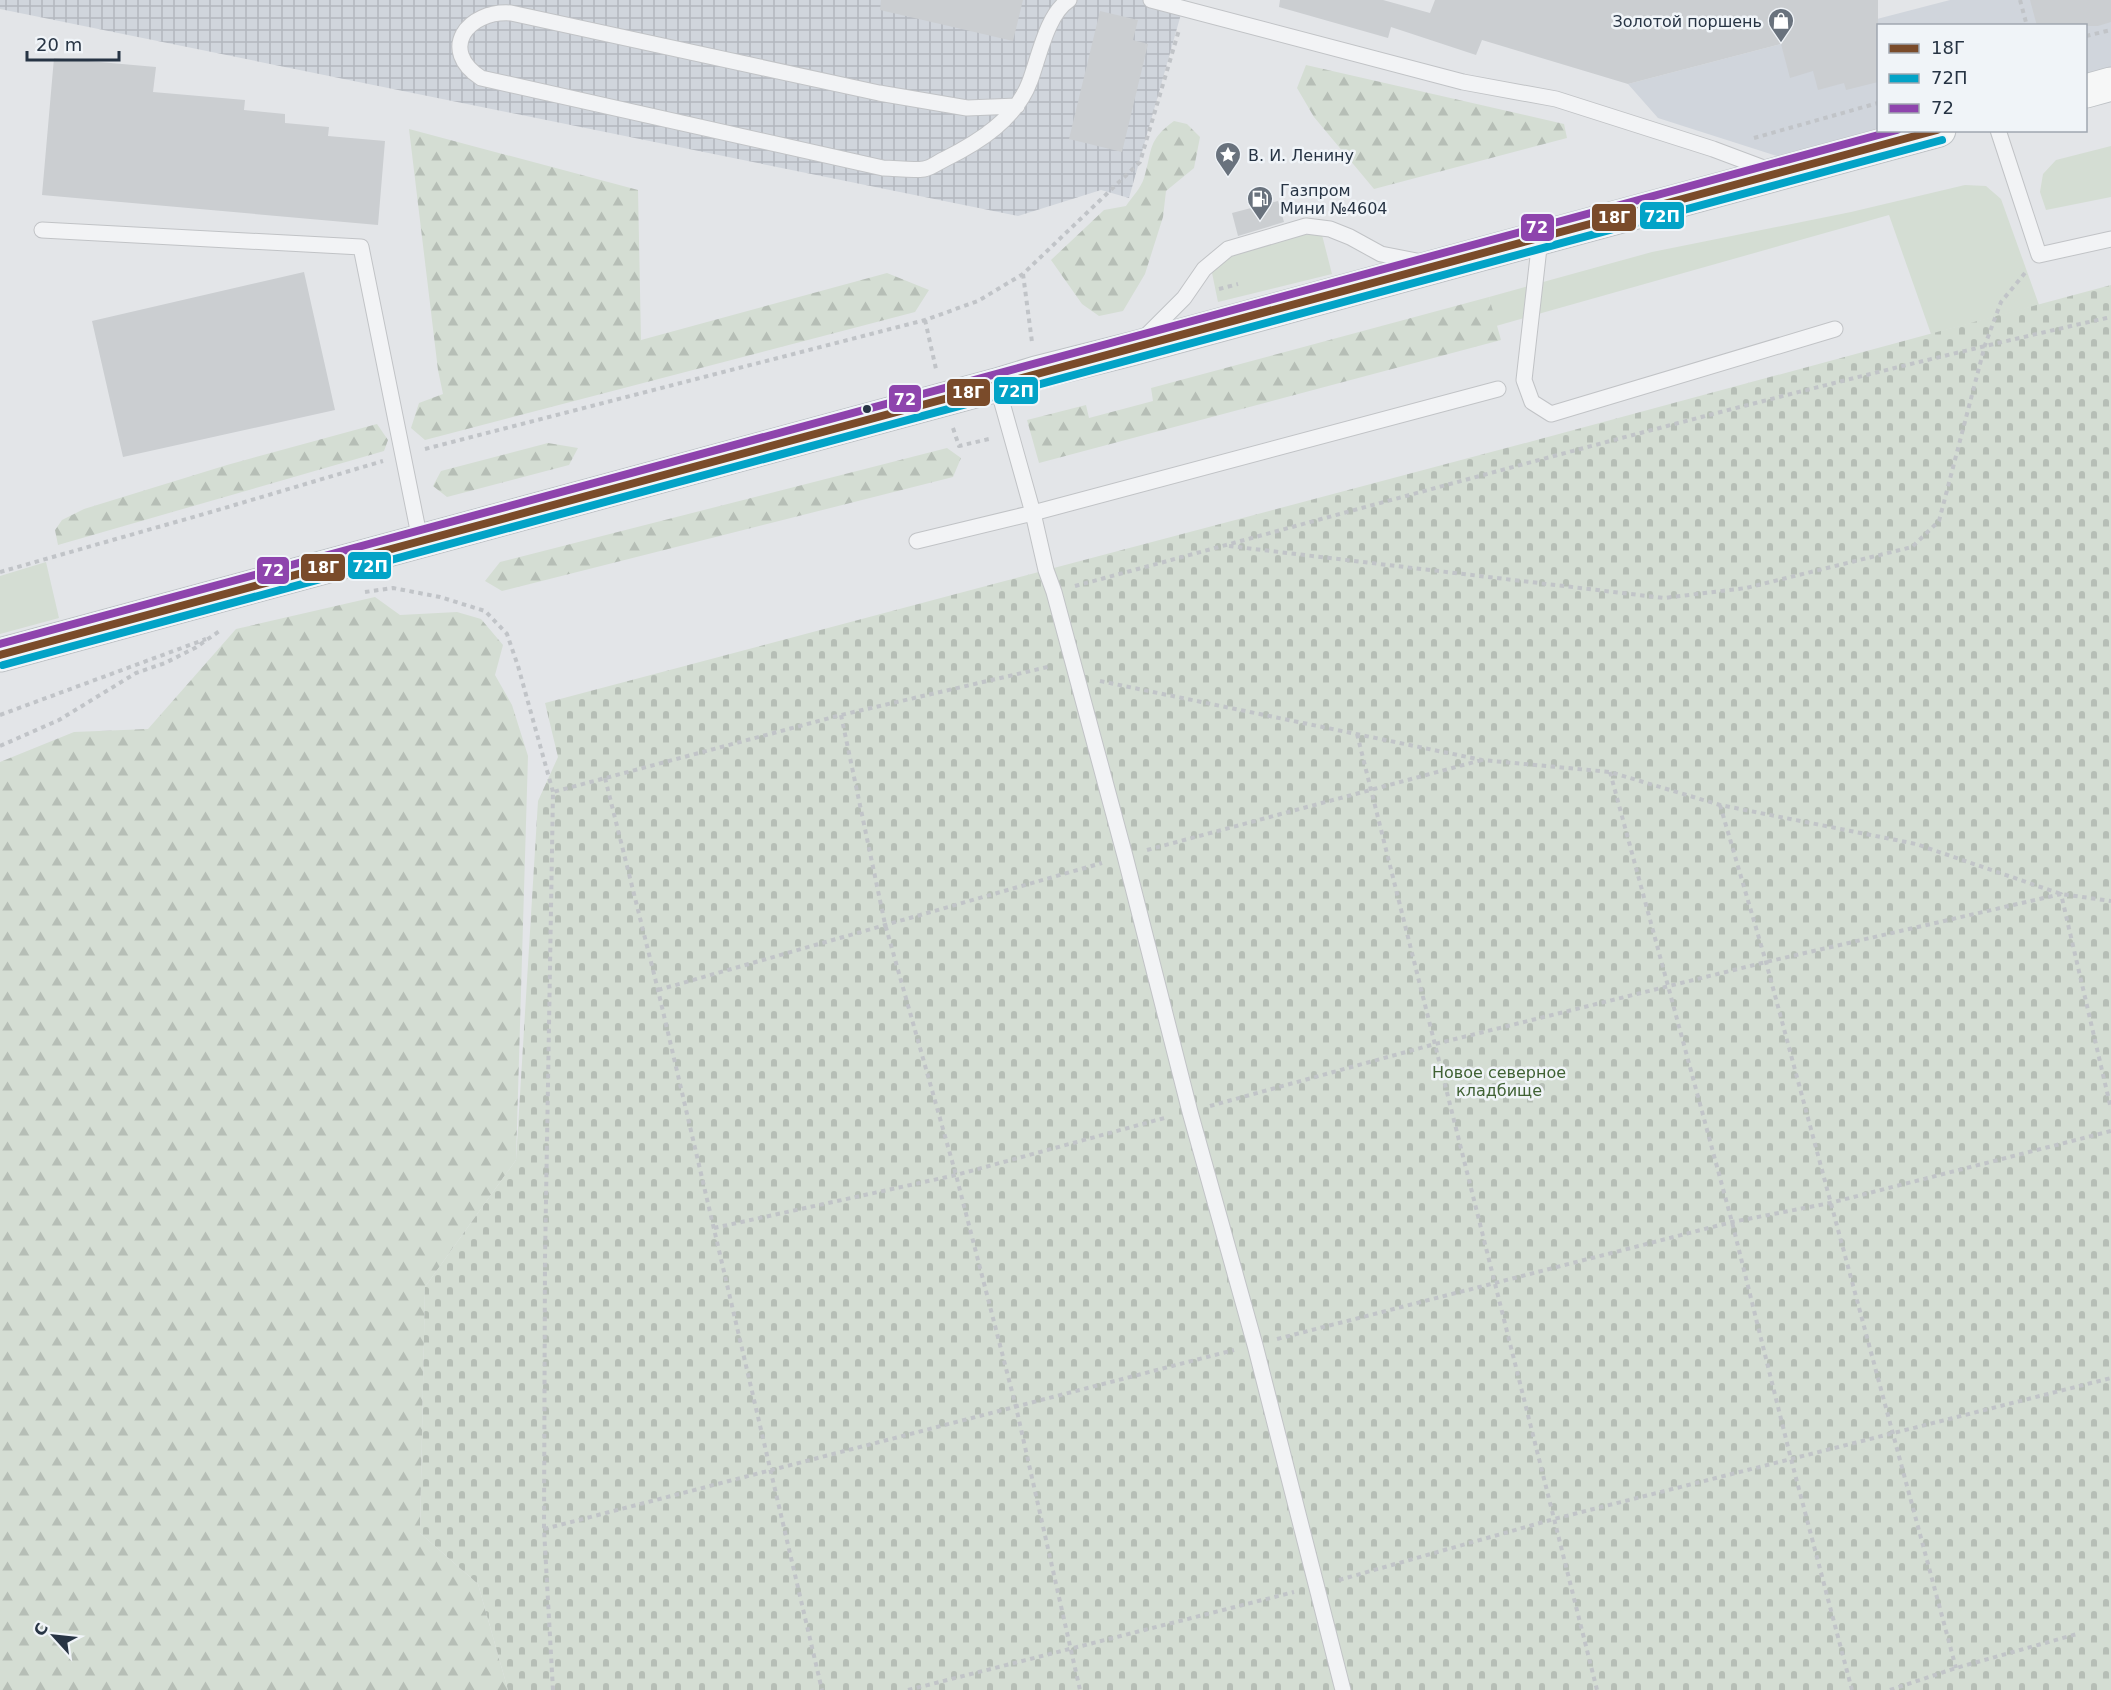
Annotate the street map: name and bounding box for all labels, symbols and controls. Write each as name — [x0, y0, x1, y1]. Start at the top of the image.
shop icon: Золотой поршень — [1766, 6, 1796, 44]
place label: Золотой поршень — [1613, 12, 1762, 31]
scale bar — [27, 24, 118, 62]
legend — [1877, 24, 2087, 132]
text: 20 m — [36, 34, 82, 55]
text: 18Г — [1931, 37, 1965, 58]
text: 72П — [1931, 67, 1967, 88]
text: 72 — [1931, 97, 1954, 118]
place icon: В. И. Ленину — [1213, 140, 1243, 178]
place label: В. И. Ленину — [1248, 146, 1354, 165]
place label: Газпром Мини №4604 — [1280, 181, 1388, 218]
fuel station icon: Газпром Мини №4604 — [1245, 184, 1275, 222]
line badge: 72П — [1639, 201, 1685, 230]
line badge: 18Г — [1591, 203, 1637, 232]
text: 72П — [1644, 207, 1680, 226]
text: 18Г — [1598, 208, 1630, 227]
line badge: 72 — [1520, 213, 1555, 242]
text: 72 — [1526, 218, 1548, 237]
line badge: 72П — [993, 376, 1039, 405]
line badge: 18Г — [946, 378, 991, 407]
text: 72П — [998, 382, 1034, 401]
text: 18Г — [952, 383, 984, 402]
line badge: 72 — [888, 384, 922, 413]
text: 72 — [894, 390, 916, 409]
unlabelled marker — [861, 403, 873, 415]
line badge: 72П — [347, 551, 392, 580]
line badge: 18Г — [300, 553, 346, 582]
line badge: 72 — [256, 556, 290, 585]
text: 72П — [352, 557, 388, 576]
text: 18Г — [307, 558, 339, 577]
text: 72 — [262, 561, 284, 580]
park label: Новое северное кладбище — [1432, 1063, 1566, 1100]
north arrow — [24, 1606, 84, 1666]
text: С — [30, 1620, 52, 1639]

